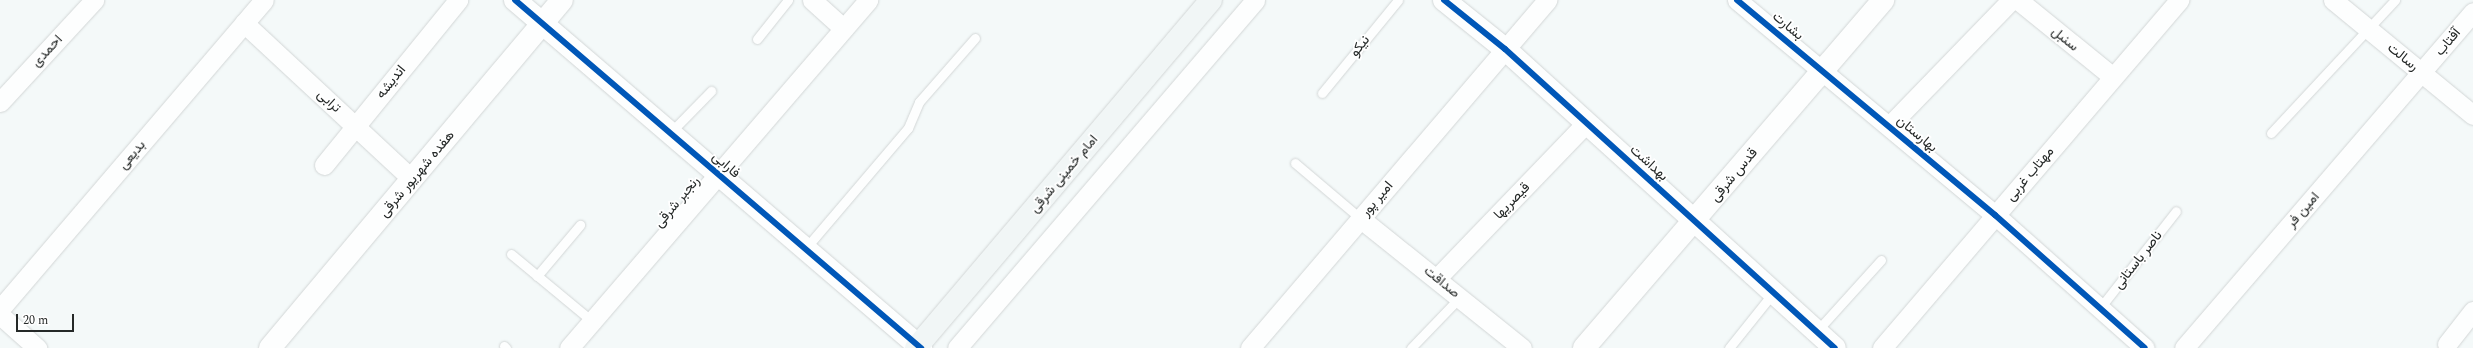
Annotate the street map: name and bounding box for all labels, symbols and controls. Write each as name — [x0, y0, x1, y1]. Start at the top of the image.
street label: بشارت — [1769, 8, 1807, 44]
street label: سنبل — [2048, 23, 2082, 55]
street label: آفتاب — [2432, 25, 2464, 59]
street label: احمدی — [28, 31, 66, 71]
street label: نیکو — [1346, 32, 1374, 60]
street label: رسالت — [2384, 39, 2422, 75]
street label: اندیشه — [372, 62, 410, 102]
street label: ترابی — [314, 86, 344, 116]
street label: بهارستان — [1893, 112, 1941, 156]
street label: هفده شهریور شرقی — [376, 127, 458, 221]
street label: امام خمینی شرقی — [1026, 131, 1102, 217]
street label: بدیعی — [115, 137, 149, 173]
street label: بهداشت — [1626, 141, 1672, 185]
street label: مهتاب غربی — [2002, 143, 2058, 205]
street label: قدس شرقی — [1707, 145, 1761, 205]
street label: فارابی — [709, 148, 743, 182]
street label: رنجبر شرقی — [651, 173, 703, 231]
street label: امیر پور — [1357, 178, 1397, 220]
street label: قیصریها — [1490, 179, 1534, 223]
street label: امین فر — [2283, 189, 2323, 231]
street label: ناصر باستانی — [2110, 228, 2166, 292]
street label: صداقت — [1420, 262, 1464, 302]
scale bar — [18, 306, 76, 332]
text: 20 m — [23, 311, 48, 330]

